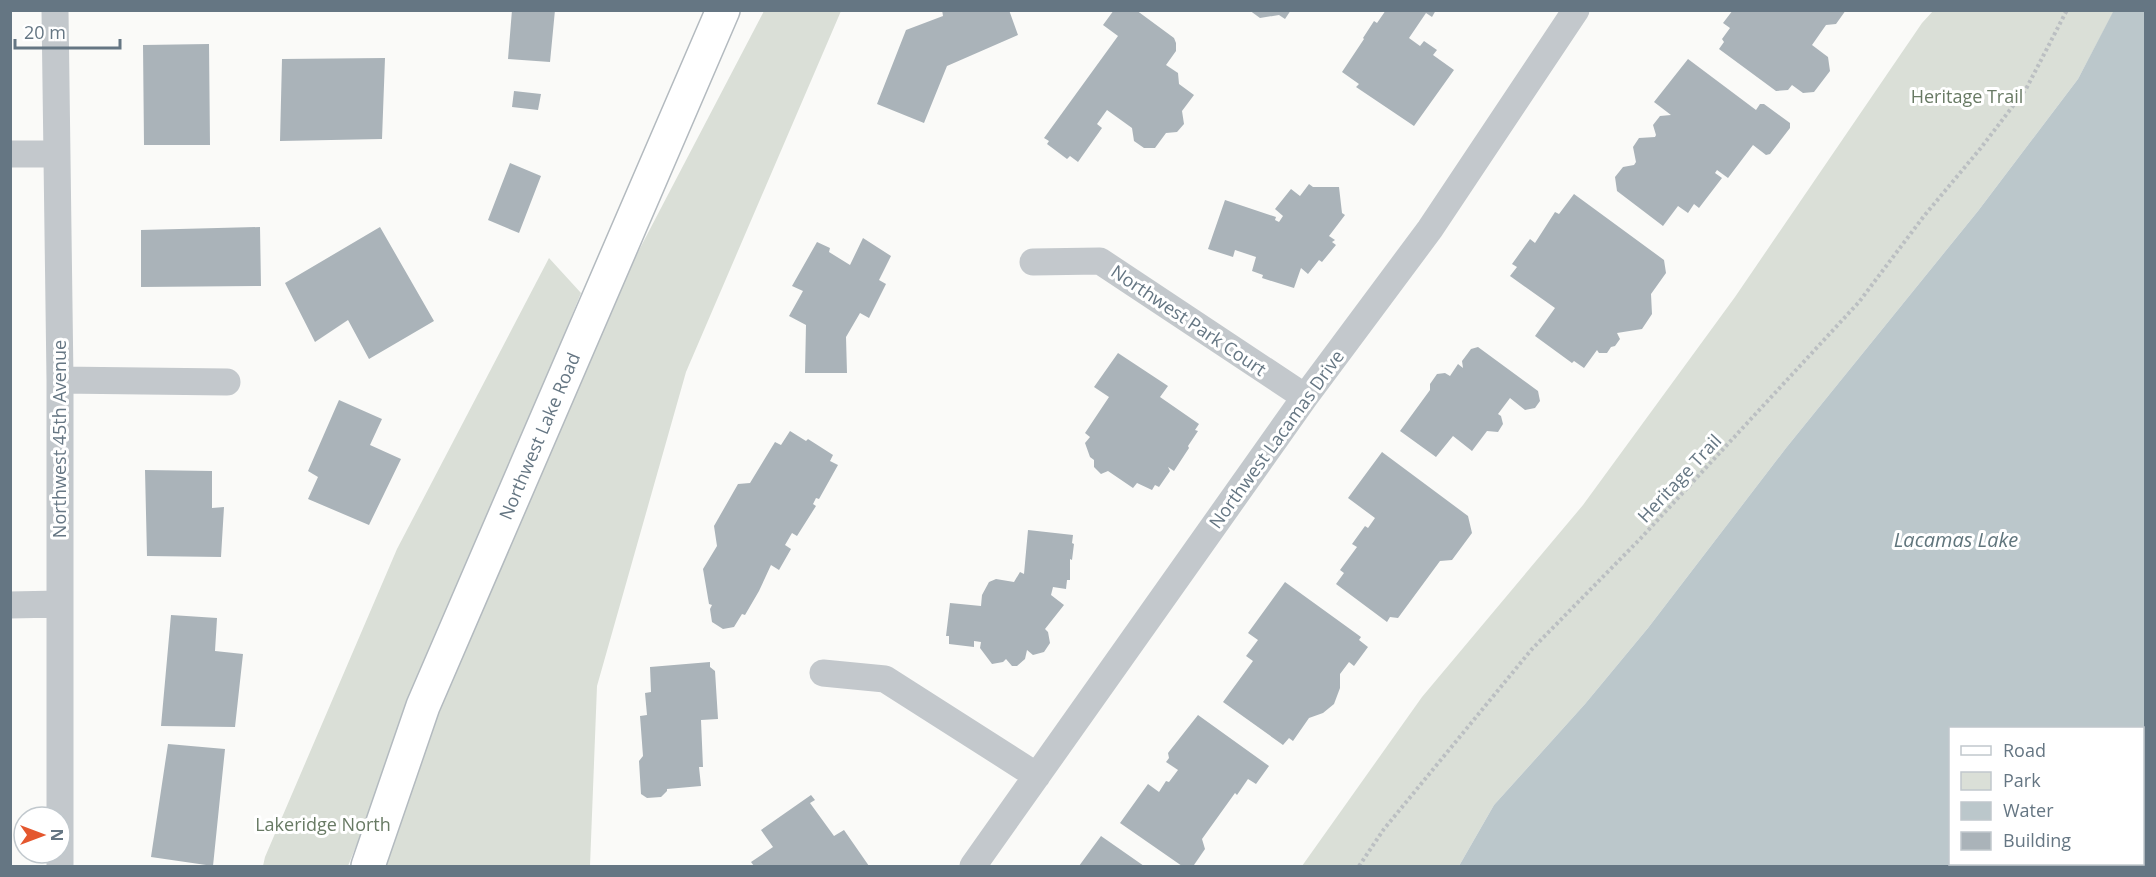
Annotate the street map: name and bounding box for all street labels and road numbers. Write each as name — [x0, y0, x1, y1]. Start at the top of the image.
street label: Northwest Park Court — [1107, 259, 1271, 381]
street label: Northwest 45th Avenue — [47, 340, 71, 538]
street label: Northwest Lacamas Drive — [1203, 345, 1349, 533]
street label: Northwest Lake Road — [493, 349, 585, 523]
street label: Heritage Trail — [1632, 429, 1726, 527]

